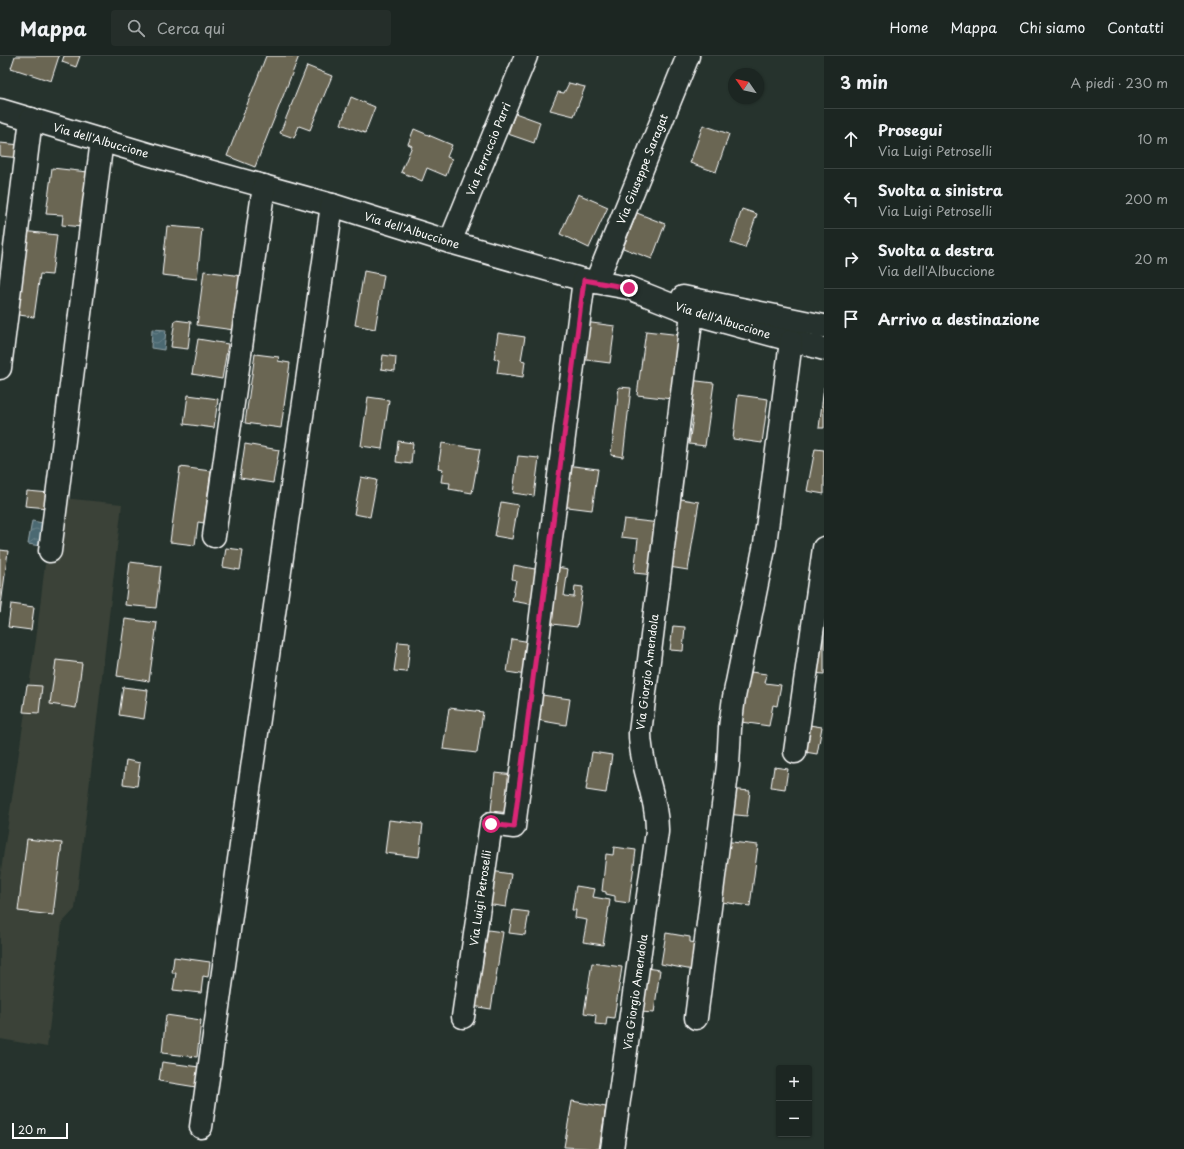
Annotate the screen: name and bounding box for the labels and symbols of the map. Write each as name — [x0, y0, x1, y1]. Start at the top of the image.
north arrow — [728, 68, 764, 104]
street label: Via Ferruccio Parri — [461, 100, 515, 198]
street label: Via Giuseppe Saragat — [612, 111, 672, 227]
street label: Via dell'Albuccione — [51, 118, 151, 162]
street label: Via dell'Albuccione — [362, 207, 462, 253]
route end — [620, 279, 638, 297]
street label: Via dell'Albuccione — [673, 297, 773, 343]
street label: Via Giorgio Amendola — [631, 613, 663, 731]
route start — [482, 815, 500, 833]
street label: Via Luigi Petroselli — [465, 849, 495, 947]
street label: Via Giorgio Amendola — [618, 933, 652, 1051]
scale bar — [12, 1121, 68, 1140]

